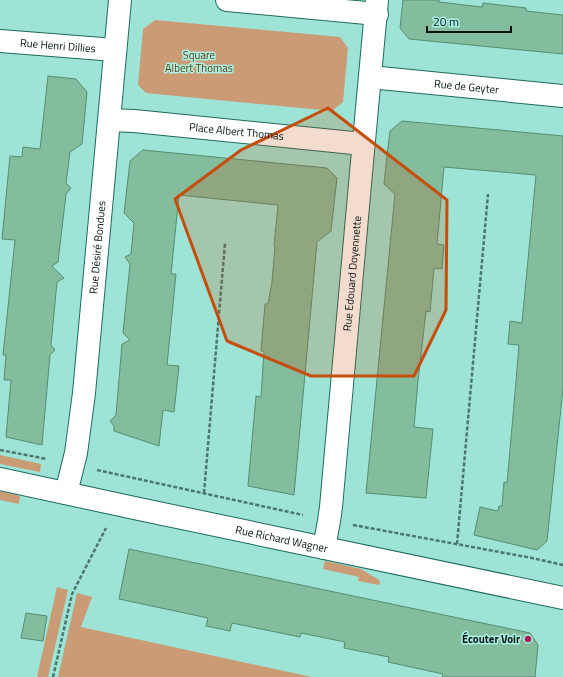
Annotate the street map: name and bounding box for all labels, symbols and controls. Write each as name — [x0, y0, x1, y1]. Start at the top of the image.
scale bar — [427, 8, 511, 34]
text: 20 m — [433, 12, 459, 31]
street label: Rue Henri Dillies — [19, 35, 96, 56]
park label: Square Albert Thomas — [165, 47, 233, 76]
street label: Rue de Geyter — [433, 75, 500, 98]
street label: Place Albert Thomas — [188, 119, 285, 144]
street label: Rue Désiré Bondues — [85, 200, 110, 295]
street label: Rue Edouard Doyennette — [339, 215, 365, 332]
street label: Rue Richard Wagner — [234, 521, 330, 556]
place label: Écouter Voir — [462, 631, 520, 647]
marker: Écouter Voir — [523, 634, 533, 644]

